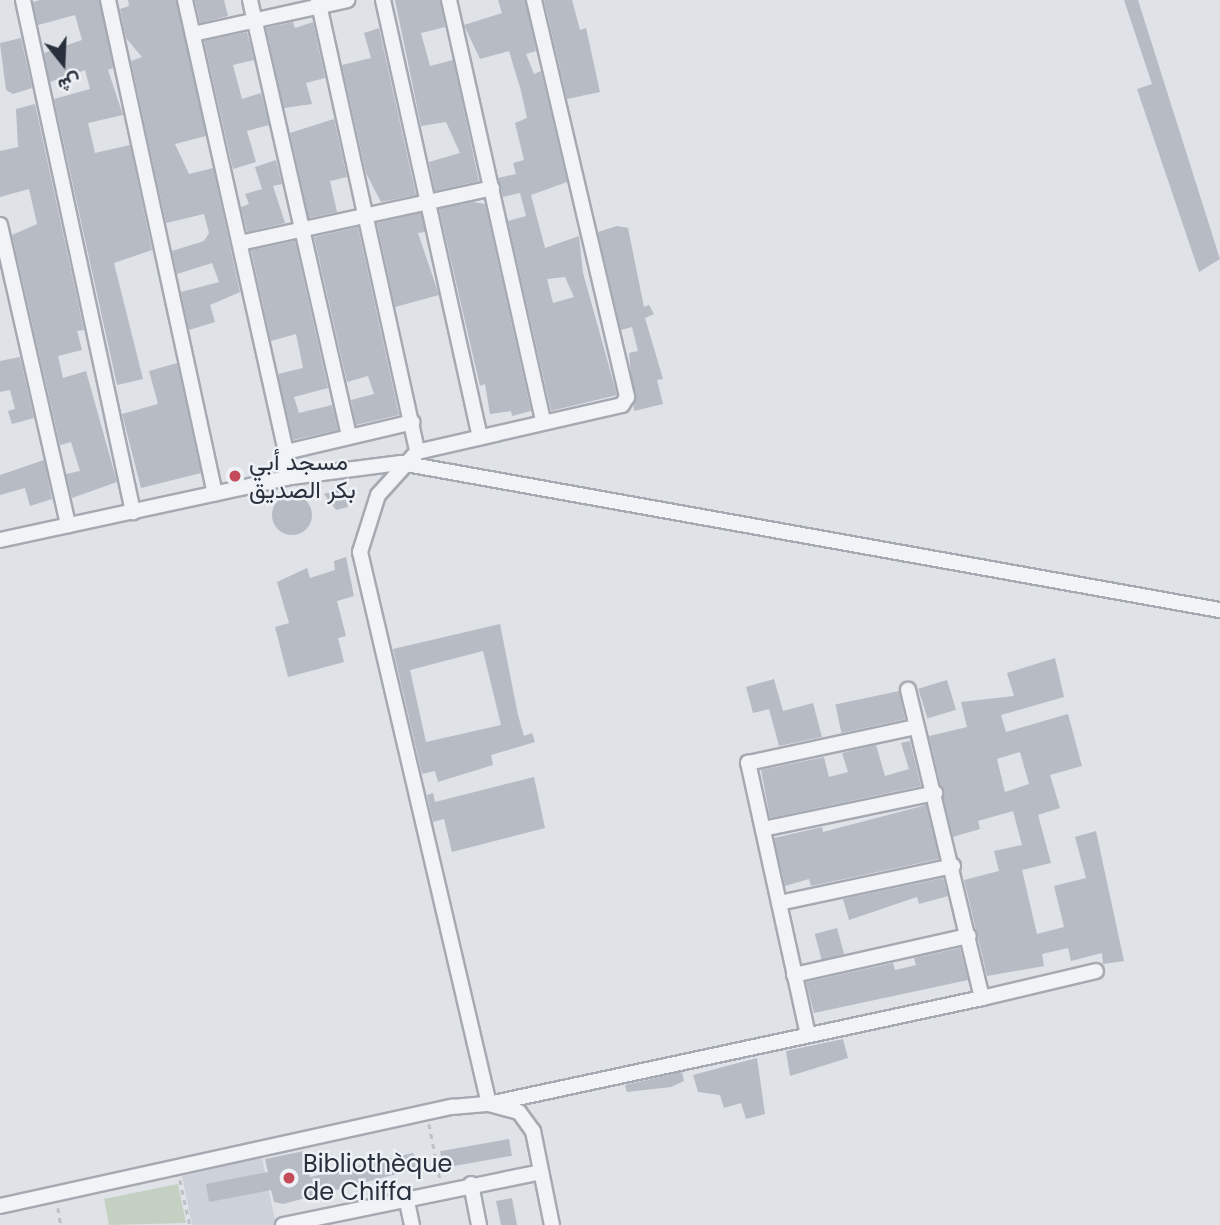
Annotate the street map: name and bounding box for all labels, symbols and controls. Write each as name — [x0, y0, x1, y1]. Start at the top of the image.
north arrow — [28, 28, 98, 98]
text: ش — [55, 67, 85, 100]
place label: مسجد أبي بكر الصديق — [249, 448, 356, 504]
marker: مسجد أبي بكر الصديق — [227, 468, 243, 484]
place label: Bibliothèque de Chiffa — [303, 1150, 452, 1206]
marker: Bibliothèque de Chiffa — [281, 1170, 297, 1186]

